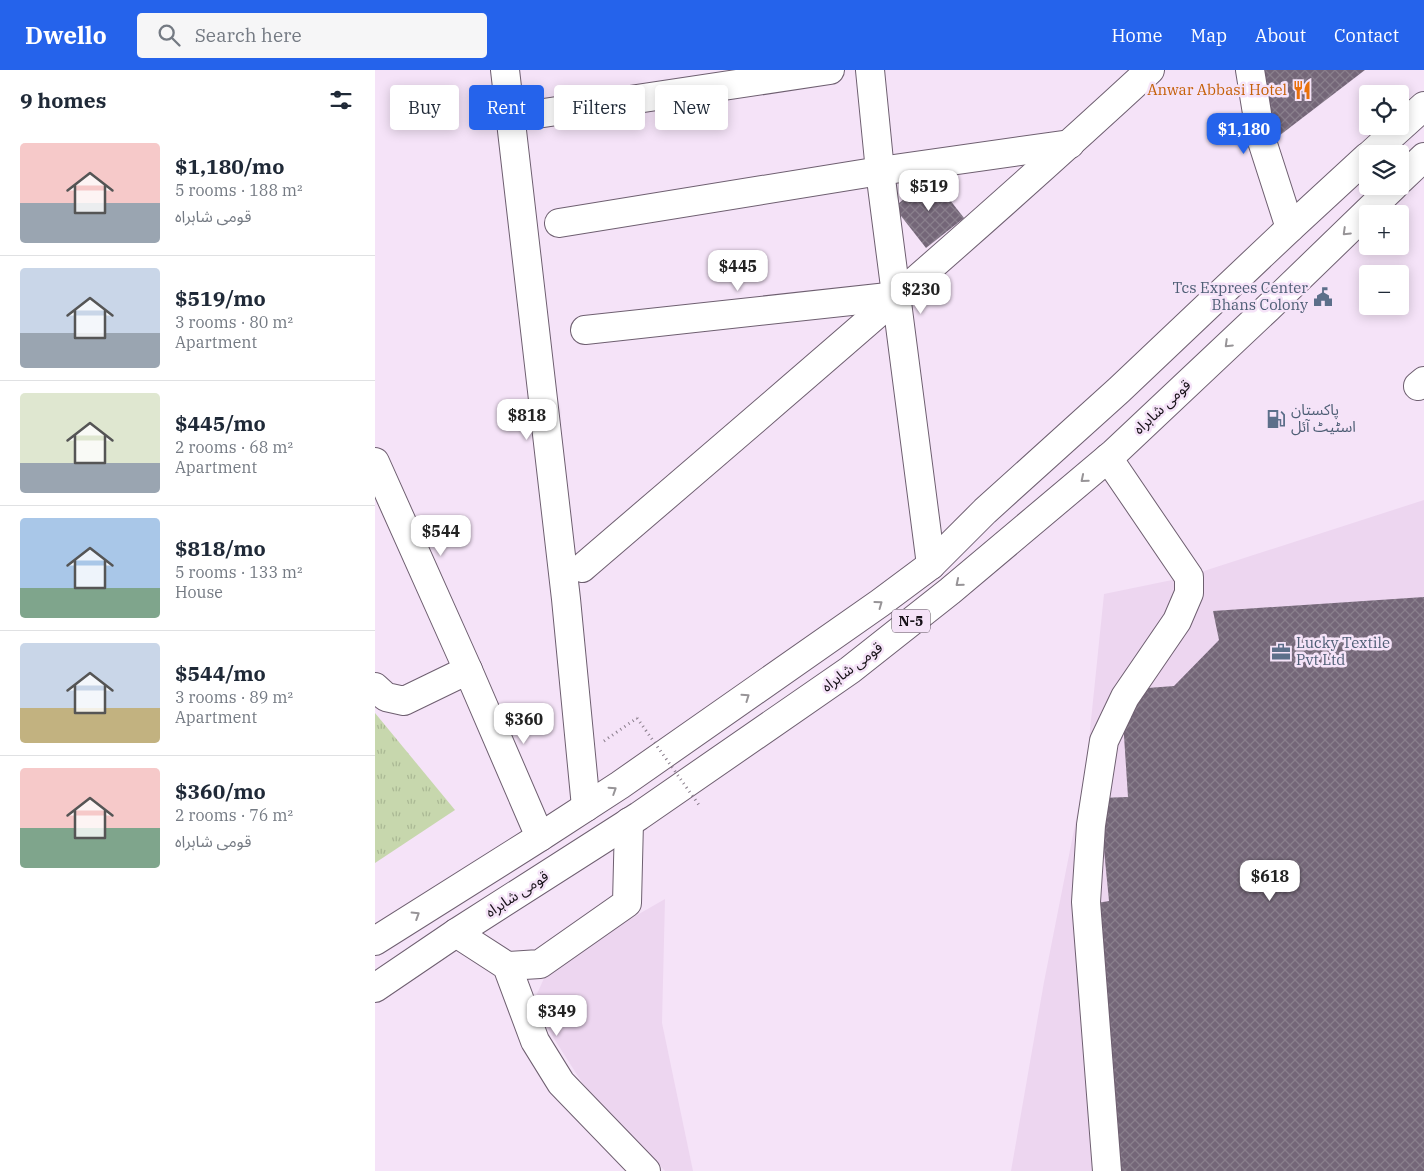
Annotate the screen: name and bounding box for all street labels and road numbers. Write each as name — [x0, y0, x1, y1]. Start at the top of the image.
street label: قومی شاہراہ — [1129, 375, 1195, 438]
road number: N-5 — [892, 610, 930, 632]
street label: قومی شاہراہ — [817, 637, 886, 696]
street label: قومی شاہراہ — [482, 866, 552, 921]

